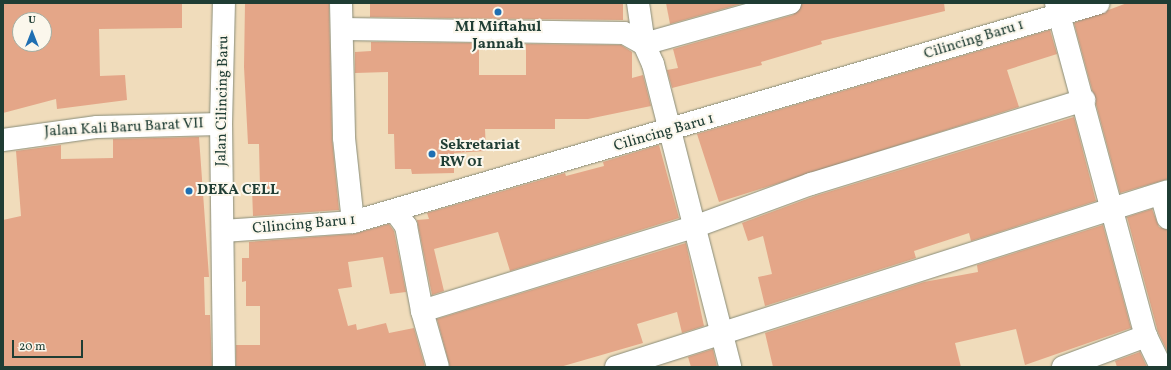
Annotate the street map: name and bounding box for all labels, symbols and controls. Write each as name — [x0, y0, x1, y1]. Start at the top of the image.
marker: MI Miftahul Jannah — [493, 7, 503, 17]
north arrow — [12, 12, 52, 52]
text: U — [28, 13, 36, 28]
street label: Cilincing Baru 1 — [922, 16, 1026, 64]
place label: MI Miftahul Jannah — [455, 18, 541, 53]
street label: Jalan Cilincing Baru — [213, 35, 233, 167]
street label: Cilincing Baru 1 — [612, 110, 716, 156]
street label: Jalan Kali Baru Barat VII — [44, 115, 204, 141]
place label: Sekretariat RW 01 — [440, 136, 520, 171]
marker: Sekretariat RW 01 — [427, 149, 437, 159]
place label: DEKA CELL — [197, 182, 279, 200]
marker: DEKA CELL — [184, 186, 194, 196]
street label: Cilincing Baru 1 — [252, 212, 356, 238]
scale bar — [14, 332, 85, 358]
text: 20 m — [19, 339, 46, 355]

